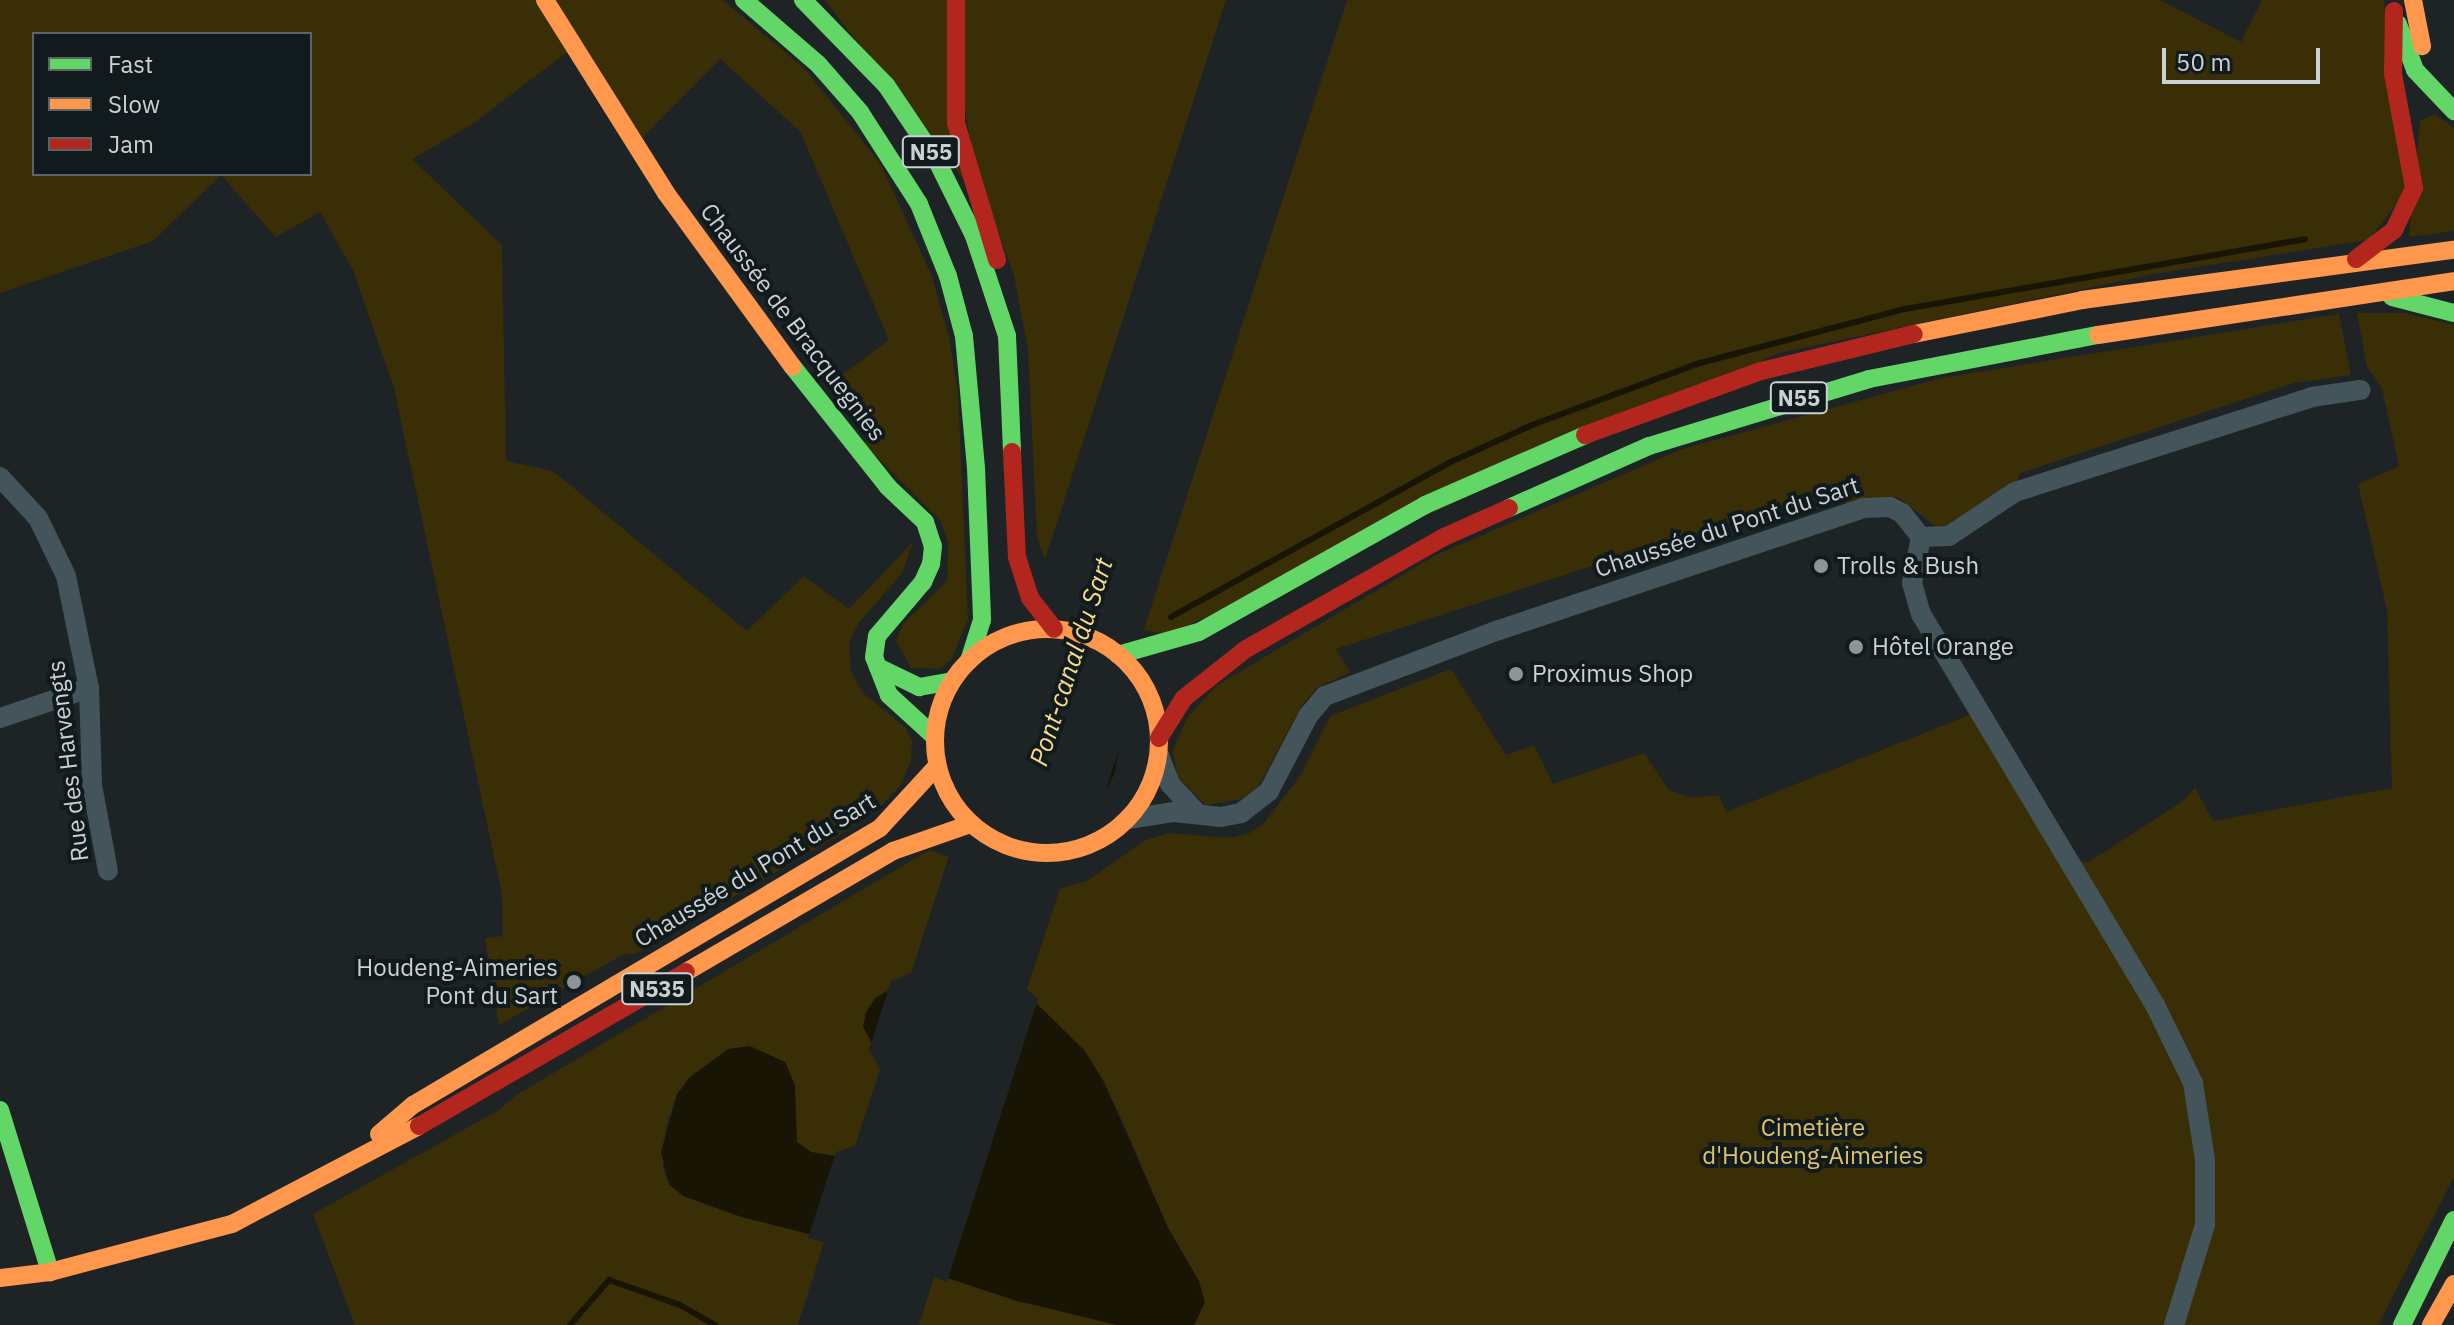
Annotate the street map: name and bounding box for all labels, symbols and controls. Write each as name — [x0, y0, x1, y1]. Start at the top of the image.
legend — [32, 32, 312, 176]
scale bar — [2166, 32, 2324, 82]
text: 50 m — [2176, 46, 2231, 78]
text: Fast — [108, 48, 153, 80]
text: Slow — [108, 88, 160, 120]
text: Jam — [108, 128, 154, 160]
road number: N55 — [901, 134, 961, 170]
street label: Chaussée de Bracquegnies — [694, 198, 892, 446]
road number: N55 — [1769, 380, 1829, 416]
street label: Chaussée du Pont du Sart — [1591, 471, 1863, 583]
place label: Trolls & Bush — [1837, 552, 1979, 580]
water label: Pont-canal du Sart — [1023, 554, 1119, 770]
marker: Trolls & Bush — [1812, 557, 1830, 575]
place label: Hôtel Orange — [1872, 633, 2014, 661]
marker: Hôtel Orange — [1847, 638, 1865, 656]
street label: Rue des Harvengts — [41, 659, 95, 863]
place label: Proximus Shop — [1532, 660, 1693, 688]
marker: Proximus Shop — [1507, 665, 1525, 683]
street label: Chaussée du Pont du Sart — [629, 787, 881, 953]
place label: Houdeng-Aimeries Pont du Sart — [356, 954, 558, 1010]
road number: N535 — [621, 971, 693, 1007]
marker: Houdeng-Aimeries Pont du Sart — [565, 973, 583, 991]
park label: Cimetière d'Houdeng-Aimeries — [1702, 1114, 1924, 1170]

